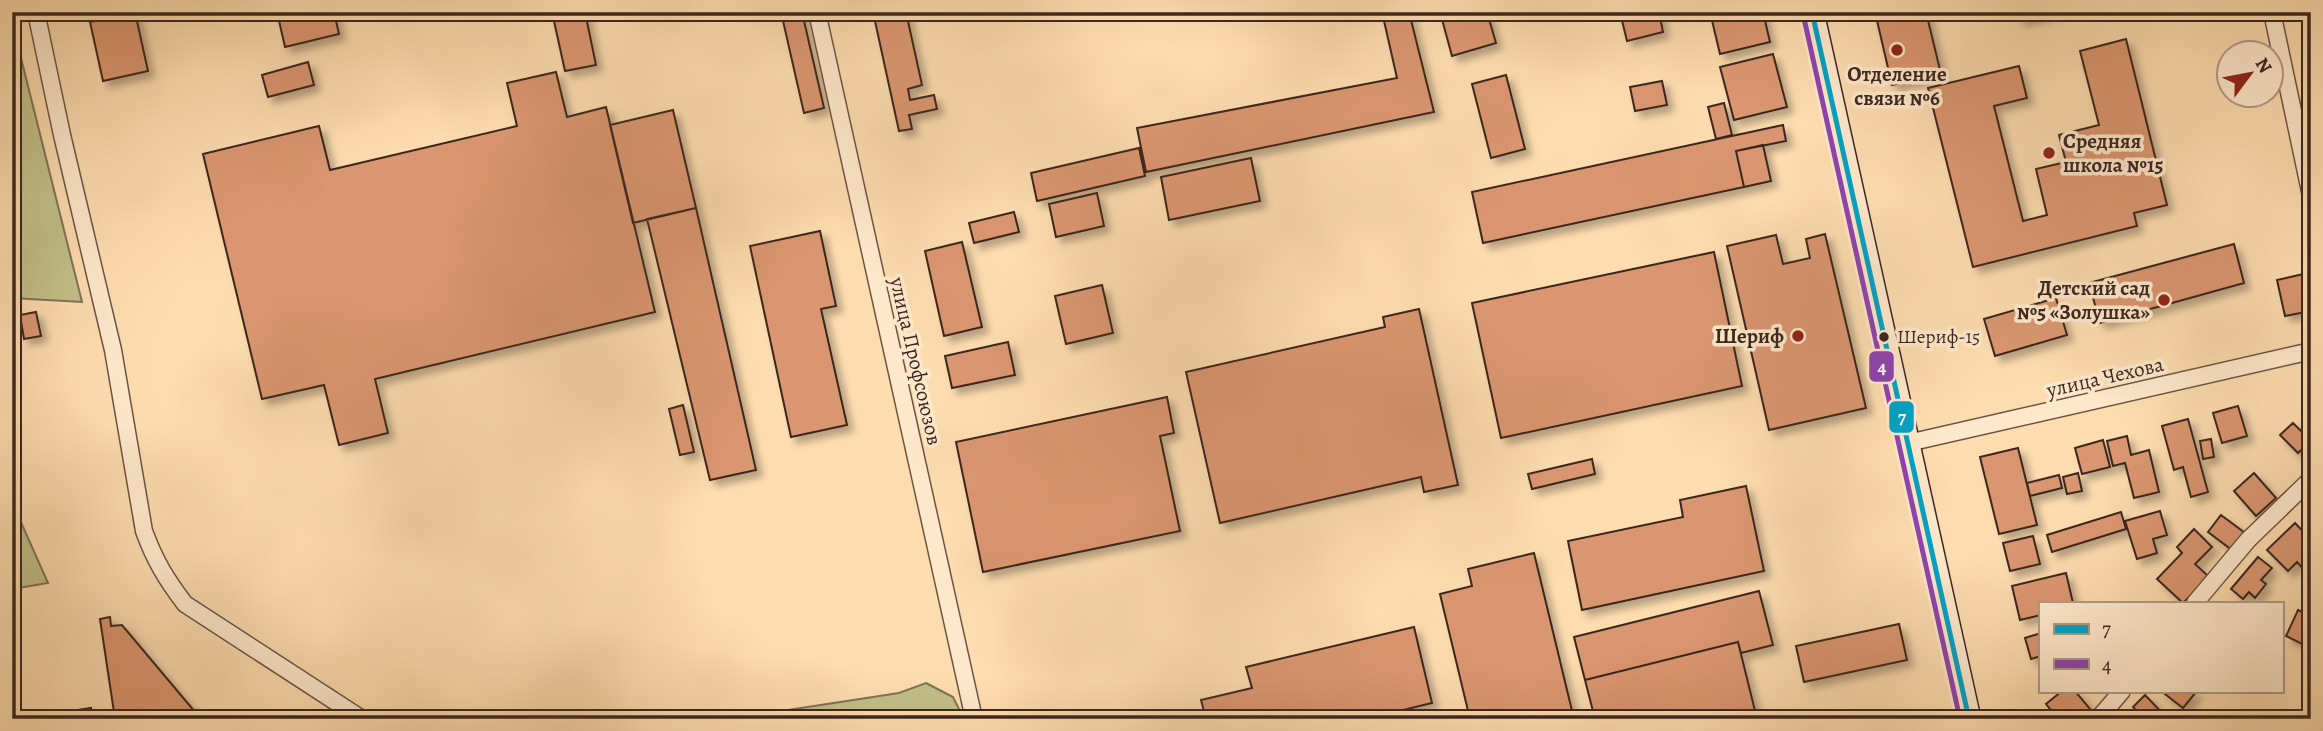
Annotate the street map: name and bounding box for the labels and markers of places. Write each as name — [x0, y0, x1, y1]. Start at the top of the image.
marker: Отделение связи №6 — [1889, 42, 1905, 58]
place label: Отделение связи №6 — [1847, 60, 1947, 112]
place label: Средняя школа №15 — [2063, 127, 2163, 179]
marker: Средняя школа №15 — [2041, 145, 2057, 161]
place label: Детский сад №5 «Золушка» — [2017, 274, 2150, 326]
marker: Детский сад №5 «Золушка» — [2156, 292, 2172, 308]
place label: Шериф — [1715, 322, 1784, 350]
place label: Шериф-15 — [1897, 324, 1980, 350]
marker: Шериф — [1790, 328, 1806, 344]
marker: Шериф-15 — [1877, 330, 1891, 344]

